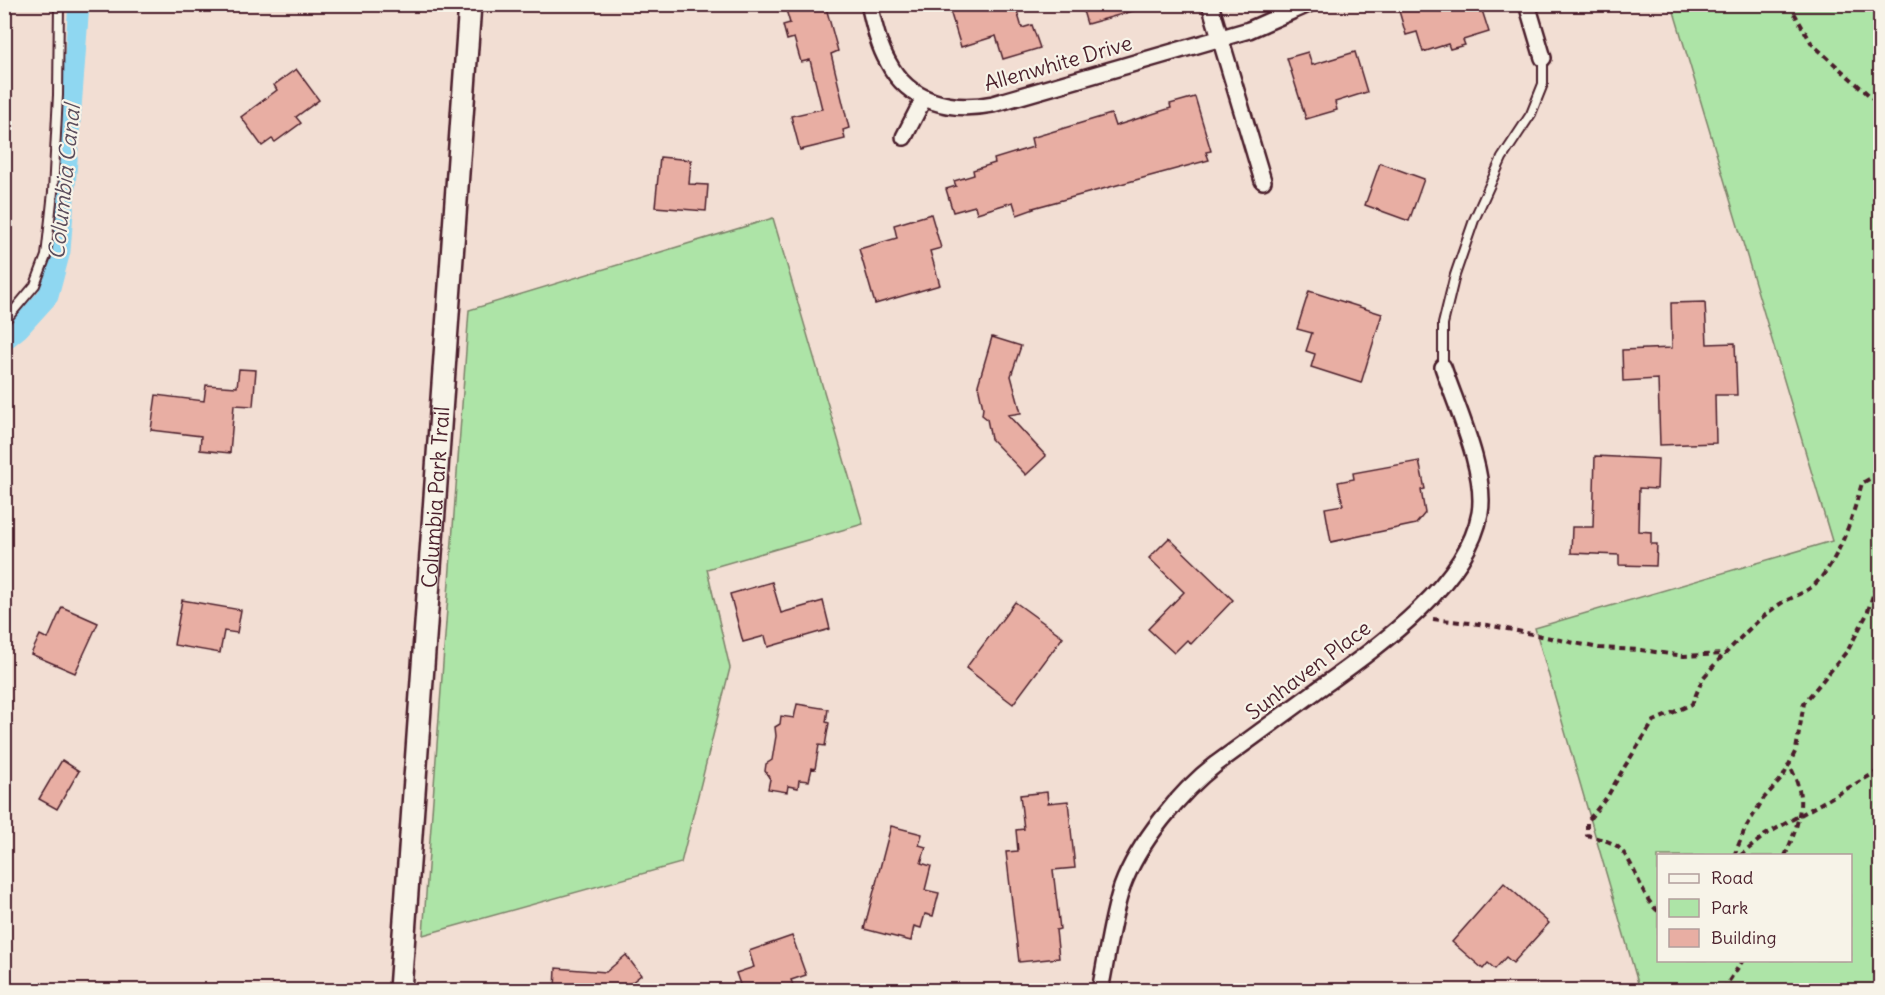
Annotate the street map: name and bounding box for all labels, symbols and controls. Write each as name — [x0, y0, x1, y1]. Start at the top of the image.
street label: Allenwhite Drive — [981, 29, 1135, 97]
water label: Columbia Canal — [42, 100, 86, 261]
street label: Columbia Park Trail — [415, 406, 455, 589]
street label: Sunhaven Place — [1240, 614, 1376, 726]
legend — [1657, 854, 1852, 962]
text: Road — [1711, 866, 1754, 889]
text: Park — [1711, 896, 1748, 919]
text: Building — [1711, 926, 1776, 949]

